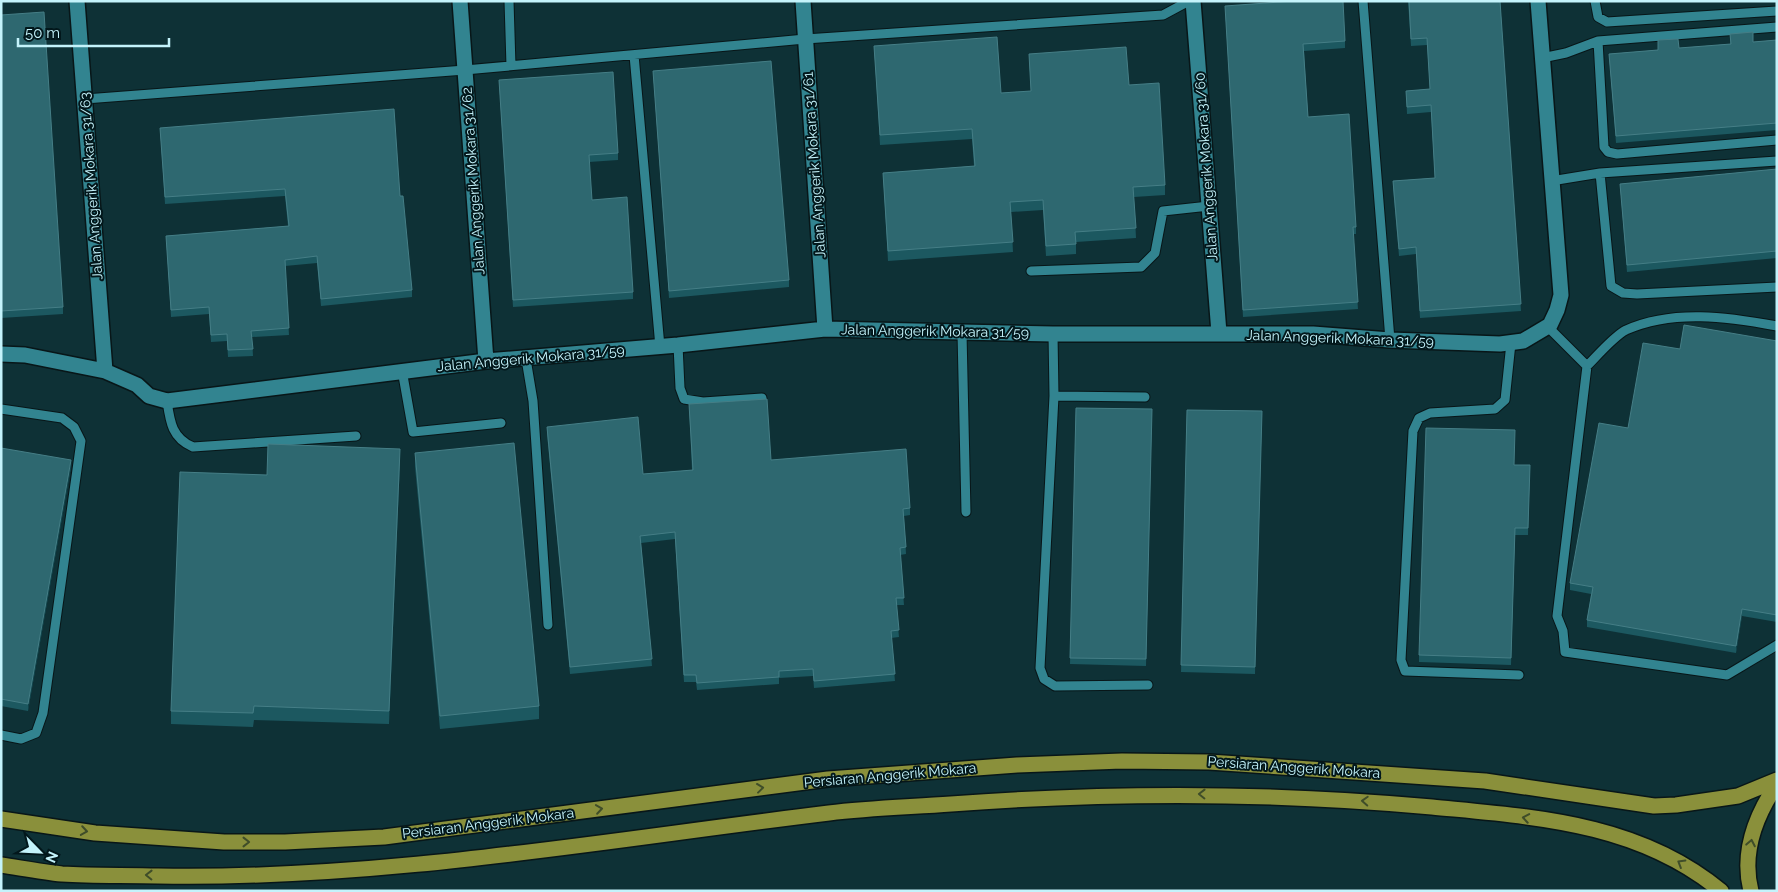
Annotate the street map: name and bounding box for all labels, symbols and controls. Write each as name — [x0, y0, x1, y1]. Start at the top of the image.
scale bar — [18, 15, 169, 47]
text: 50 m — [25, 24, 60, 42]
street label: Jalan Anggerik Mokara 31/61 — [800, 71, 828, 259]
street label: Jalan Anggerik Mokara 31/60 — [1191, 72, 1221, 262]
street label: Jalan Anggerik Mokara 31/62 — [458, 87, 488, 275]
street label: Jalan Anggerik Mokara 31/63 — [76, 92, 106, 280]
street label: Jalan Anggerik Mokara 31/59 — [841, 321, 1029, 341]
street label: Jalan Anggerik Mokara 31/59 — [1246, 327, 1434, 349]
street label: Jalan Anggerik Mokara 31/59 — [437, 342, 625, 374]
street label: Persiaran Anggerik Mokara — [1207, 753, 1381, 781]
street label: Persiaran Anggerik Mokara — [803, 759, 977, 791]
one-way arrow — [757, 783, 765, 794]
one-way arrow — [1198, 789, 1206, 799]
one-way arrow — [1360, 796, 1368, 807]
one-way arrow — [596, 804, 604, 815]
street label: Persiaran Anggerik Mokara — [401, 805, 575, 841]
one-way arrow — [1522, 813, 1531, 823]
one-way arrow — [80, 825, 88, 836]
north arrow — [15, 827, 65, 877]
one-way arrow — [242, 837, 250, 847]
one-way arrow — [1745, 838, 1756, 847]
text: N — [42, 849, 61, 865]
one-way arrow — [1677, 859, 1686, 869]
one-way arrow — [145, 870, 153, 881]

